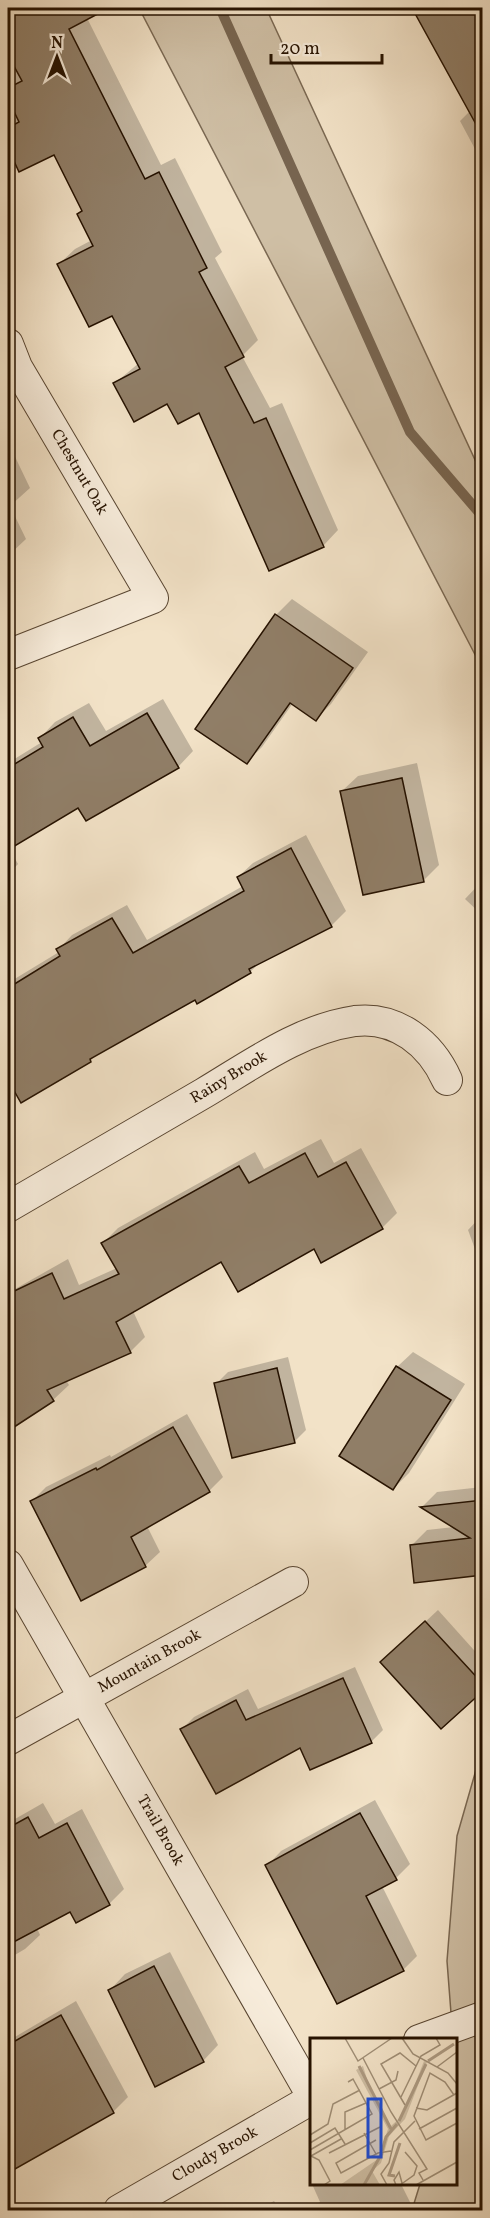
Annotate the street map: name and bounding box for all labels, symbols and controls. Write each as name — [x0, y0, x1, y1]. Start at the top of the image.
north arrow — [27, 27, 87, 87]
scale bar — [271, 27, 382, 65]
text: N — [51, 33, 63, 55]
text: 20 m — [280, 37, 320, 62]
street label: Chestnut Oak — [45, 425, 113, 520]
street label: Rainy Brook — [186, 1046, 272, 1109]
street label: Mountain Brook — [94, 1624, 206, 1699]
street label: Trail Brook — [131, 1791, 189, 1870]
inset map — [310, 2038, 457, 2185]
street label: Cloudy Brook — [168, 2121, 262, 2188]

